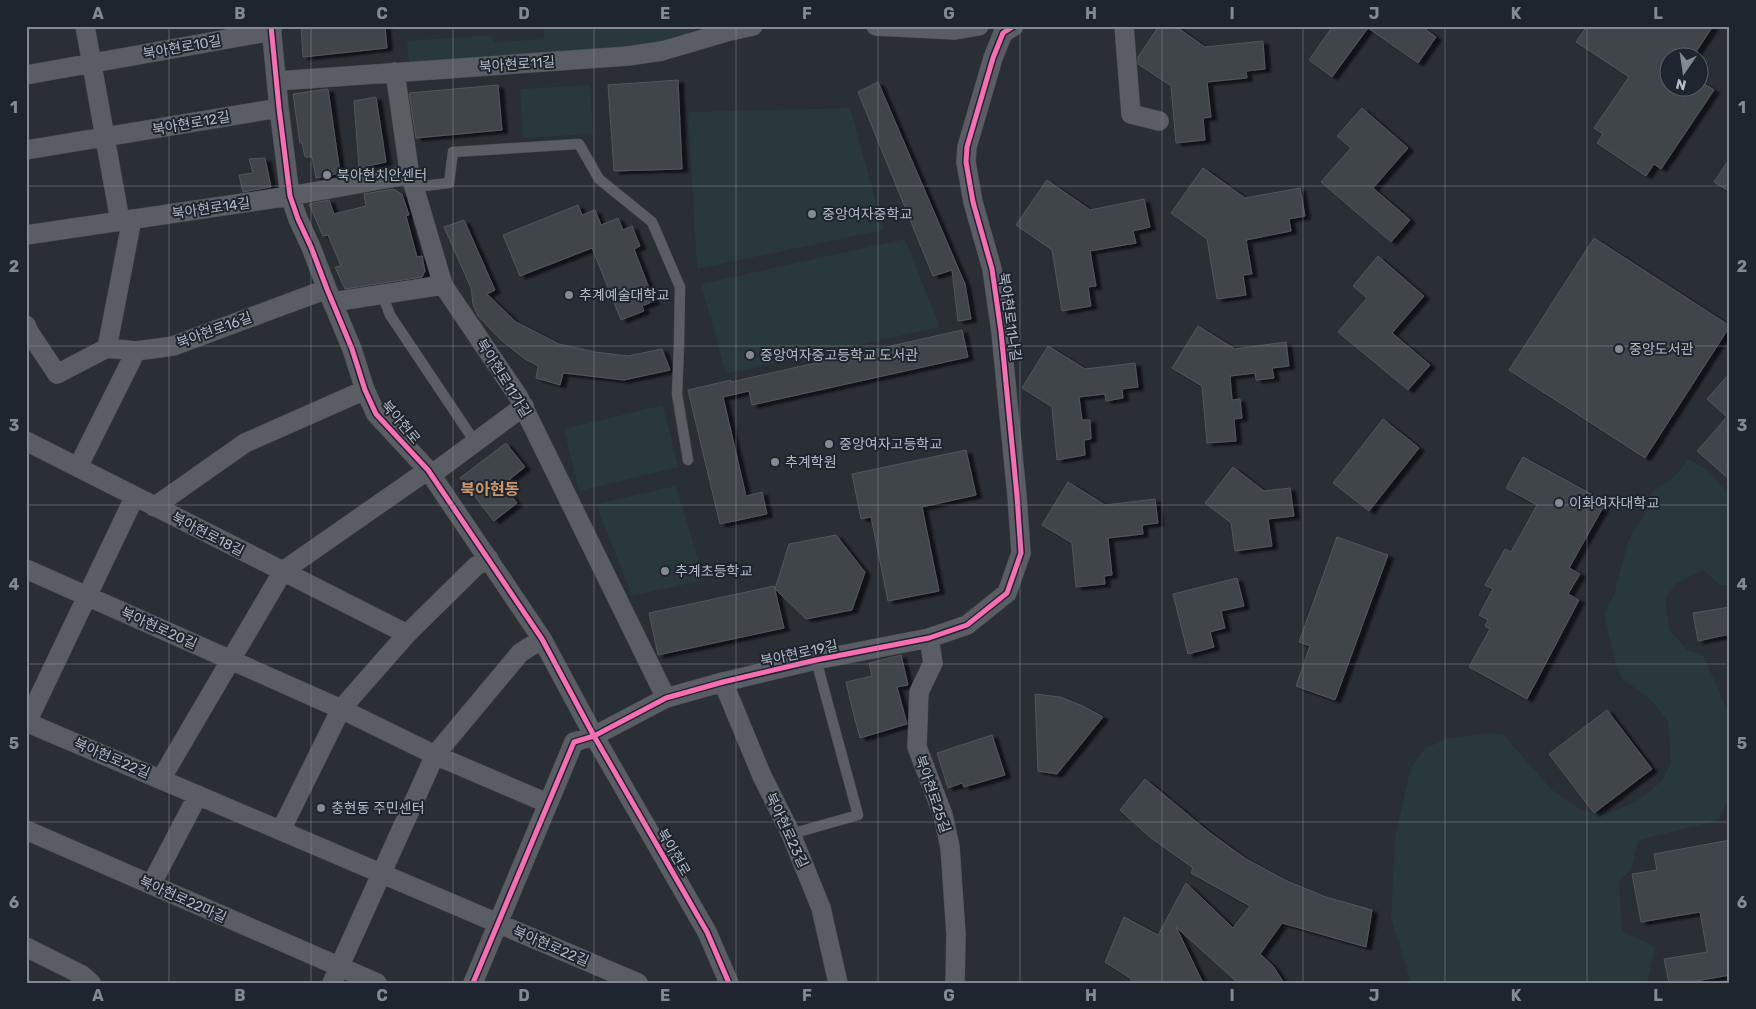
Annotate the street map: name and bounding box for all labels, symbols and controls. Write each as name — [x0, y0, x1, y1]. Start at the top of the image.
text: A — [92, 4, 104, 23]
text: B — [234, 4, 246, 23]
text: C — [376, 4, 388, 23]
text: D — [518, 4, 530, 23]
text: E — [660, 4, 670, 23]
text: F — [802, 4, 812, 23]
text: G — [943, 4, 955, 23]
text: H — [1085, 4, 1097, 23]
text: I — [1229, 4, 1235, 23]
text: J — [1369, 4, 1379, 23]
text: K — [1511, 4, 1522, 23]
text: L — [1653, 4, 1663, 23]
street label: 북아현로10길 — [142, 32, 223, 63]
north arrow — [1658, 48, 1708, 98]
street label: 북아현로11길 — [478, 53, 556, 76]
text: N — [1674, 75, 1688, 94]
text: 1 — [10, 98, 18, 117]
text: 1 — [1738, 98, 1746, 117]
street label: 북아현로12길 — [151, 108, 231, 139]
place label: 북아현치안센터 — [337, 167, 427, 184]
marker: 북아현치안센터 — [321, 169, 333, 181]
street label: 북아현로14길 — [171, 195, 251, 222]
place label: 중앙여자중학교 — [822, 206, 912, 223]
marker: 중앙여자중학교 — [806, 208, 818, 220]
text: 2 — [9, 257, 19, 276]
text: 2 — [1737, 257, 1747, 276]
street label: 북아현로11나길 — [995, 272, 1024, 362]
place label: 추계예술대학교 — [579, 287, 669, 304]
marker: 추계예술대학교 — [563, 289, 575, 301]
street label: 북아현로16길 — [174, 309, 254, 352]
street label: 북아현로11가길 — [473, 336, 534, 421]
place label: 중앙도서관 — [1629, 341, 1694, 358]
marker: 중앙도서관 — [1613, 343, 1625, 355]
place label: 중앙여자중고등학교 도서관 — [760, 347, 918, 364]
marker: 중앙여자중고등학교 도서관 — [744, 349, 756, 361]
street label: 북아현로 — [378, 397, 424, 448]
text: 3 — [9, 416, 19, 435]
text: 3 — [1737, 416, 1747, 435]
place label: 중앙여자고등학교 — [839, 436, 942, 453]
marker: 중앙여자고등학교 — [823, 438, 835, 450]
place label: 추계학원 — [785, 454, 837, 471]
marker: 추계학원 — [769, 456, 781, 468]
district label: 북아현동 — [461, 480, 519, 499]
place label: 이화여자대학교 — [1569, 495, 1659, 512]
marker: 이화여자대학교 — [1553, 497, 1565, 509]
street label: 북아현로18길 — [169, 509, 247, 560]
place label: 추계초등학교 — [675, 563, 752, 580]
marker: 추계초등학교 — [659, 565, 671, 577]
text: 4 — [9, 575, 20, 594]
text: 4 — [1737, 575, 1748, 594]
street label: 북아현로20길 — [118, 604, 199, 653]
street label: 북아현로19길 — [759, 637, 839, 670]
text: 5 — [9, 734, 19, 753]
text: 5 — [1737, 734, 1747, 753]
street label: 북아현로22길 — [71, 735, 152, 782]
street label: 북아현로25길 — [911, 753, 954, 835]
street label: 북아현로23길 — [762, 790, 811, 871]
place label: 충현동 주민센터 — [331, 800, 425, 817]
marker: 충현동 주민센터 — [315, 802, 327, 814]
street label: 북아현로 — [653, 826, 694, 879]
street label: 북아현로22마길 — [137, 873, 229, 926]
text: 6 — [9, 893, 19, 912]
text: 6 — [1737, 893, 1747, 912]
street label: 북아현로22길 — [510, 923, 591, 970]
text: A — [92, 986, 104, 1005]
text: B — [234, 986, 246, 1005]
text: C — [376, 986, 388, 1005]
text: D — [518, 986, 530, 1005]
text: E — [660, 986, 670, 1005]
text: F — [802, 986, 812, 1005]
text: G — [943, 986, 955, 1005]
text: H — [1085, 986, 1097, 1005]
text: I — [1229, 986, 1235, 1005]
text: J — [1369, 986, 1379, 1005]
text: K — [1511, 986, 1522, 1005]
text: L — [1653, 986, 1663, 1005]

